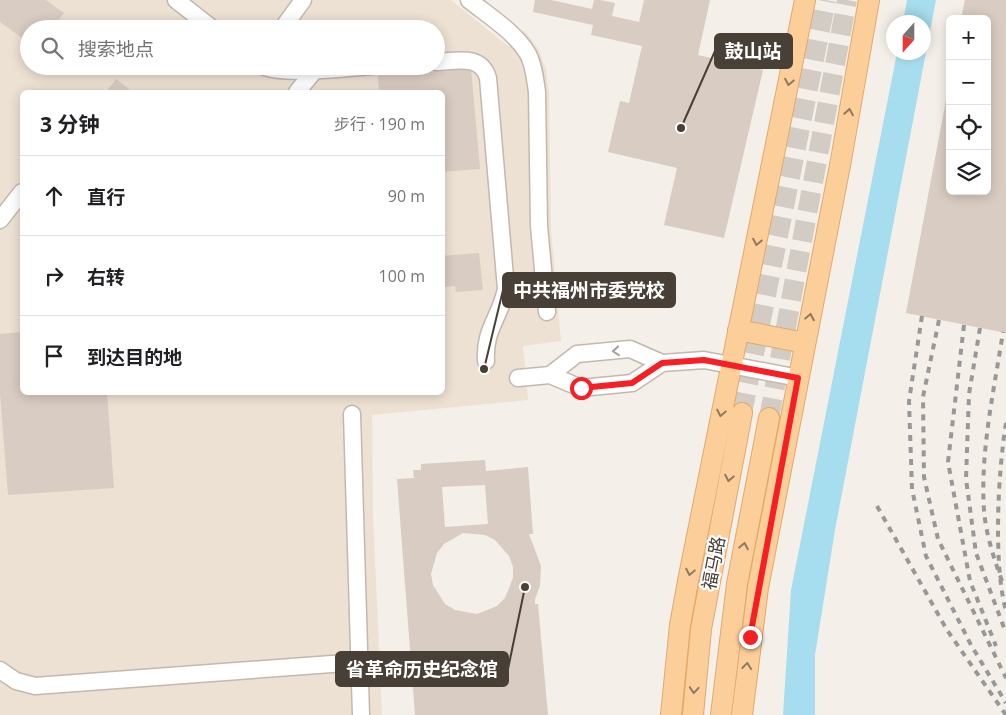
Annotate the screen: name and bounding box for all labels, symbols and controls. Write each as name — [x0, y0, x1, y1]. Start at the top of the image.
north arrow — [886, 15, 931, 60]
map controls — [946, 15, 991, 195]
button: + — [946, 15, 991, 60]
search box — [20, 20, 445, 75]
icon: search — [38, 34, 66, 62]
callout: 鼓山站 — [715, 34, 792, 68]
text: 搜索地点 — [78, 36, 154, 62]
text: 鼓山站 — [724, 38, 782, 64]
button: − — [946, 60, 991, 105]
one-way arrow — [785, 78, 795, 87]
button: locate — [946, 105, 991, 150]
one-way arrow — [843, 108, 853, 116]
text: 3 分钟 — [40, 110, 99, 138]
text: 步行 · 190 m — [334, 113, 425, 135]
button: layers — [946, 150, 991, 195]
icon: ahead — [40, 182, 68, 210]
text: 直行 — [87, 184, 125, 210]
text: 90 m — [388, 185, 425, 207]
one-way arrow — [752, 237, 763, 246]
icon: right — [40, 262, 68, 290]
text: 右转 — [87, 264, 125, 290]
text: 100 m — [379, 265, 425, 287]
callout: 中共福州市委党校 — [503, 273, 675, 307]
text: 中共福州市委党校 — [513, 277, 665, 303]
one-way arrow — [804, 313, 815, 322]
icon: arrive — [40, 342, 68, 370]
text: 到达目的地 — [87, 344, 182, 370]
one-way arrow — [612, 345, 620, 356]
route start — [570, 377, 593, 400]
one-way arrow — [716, 409, 727, 417]
one-way arrow — [725, 474, 735, 482]
street label: 福马路 — [696, 534, 730, 592]
one-way arrow — [739, 541, 749, 550]
one-way arrow — [685, 568, 695, 577]
route end — [739, 626, 762, 649]
callout: 省革命历史纪念馆 — [336, 652, 508, 686]
text: 省革命历史纪念馆 — [346, 656, 498, 682]
one-way arrow — [741, 662, 752, 670]
one-way arrow — [689, 686, 700, 694]

